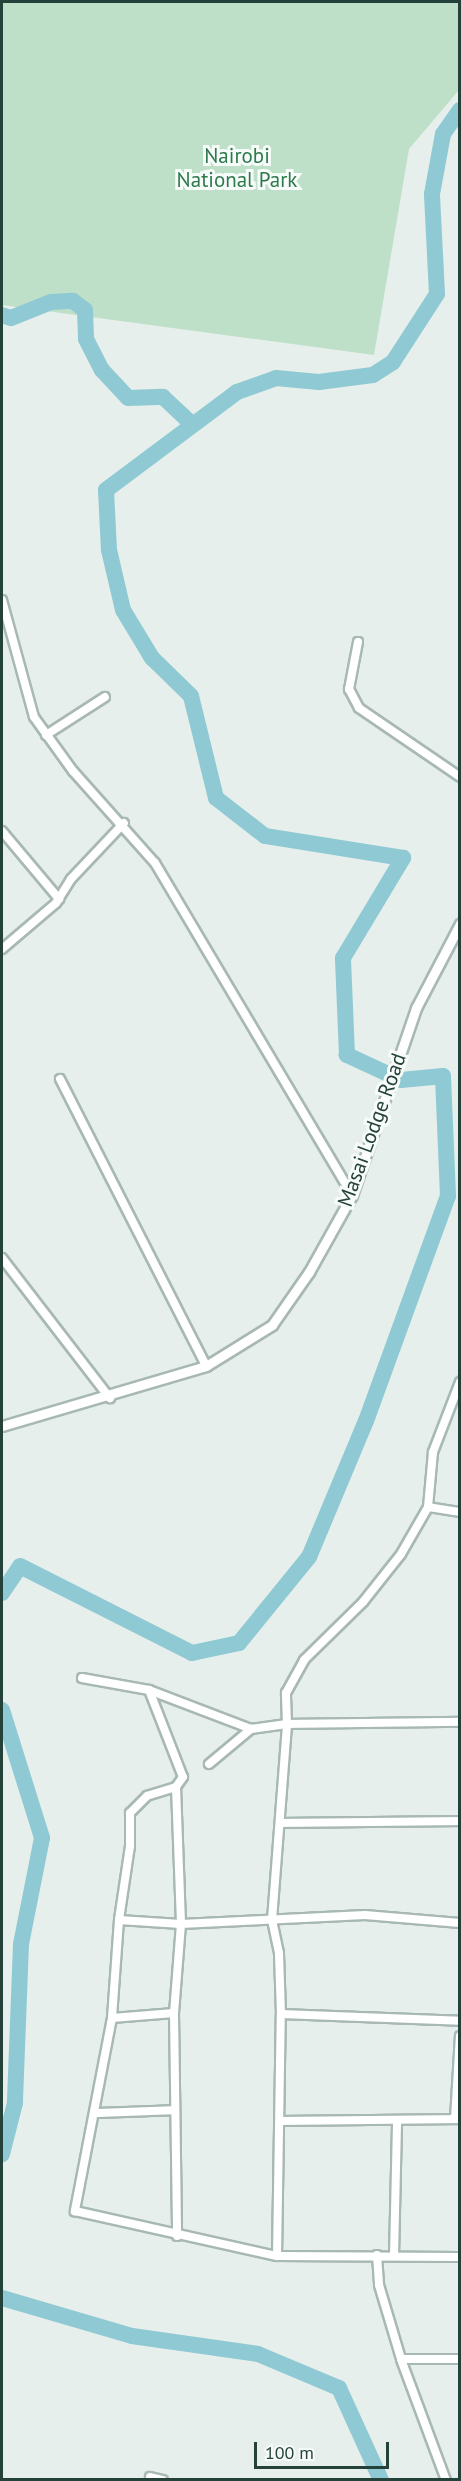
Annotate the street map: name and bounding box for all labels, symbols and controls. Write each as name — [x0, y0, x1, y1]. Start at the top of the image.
park label: Nairobi National Park — [177, 143, 297, 193]
street label: Masai Lodge Road — [333, 1050, 411, 1210]
scale bar — [257, 2430, 392, 2468]
text: 100 m — [265, 2441, 314, 2464]

